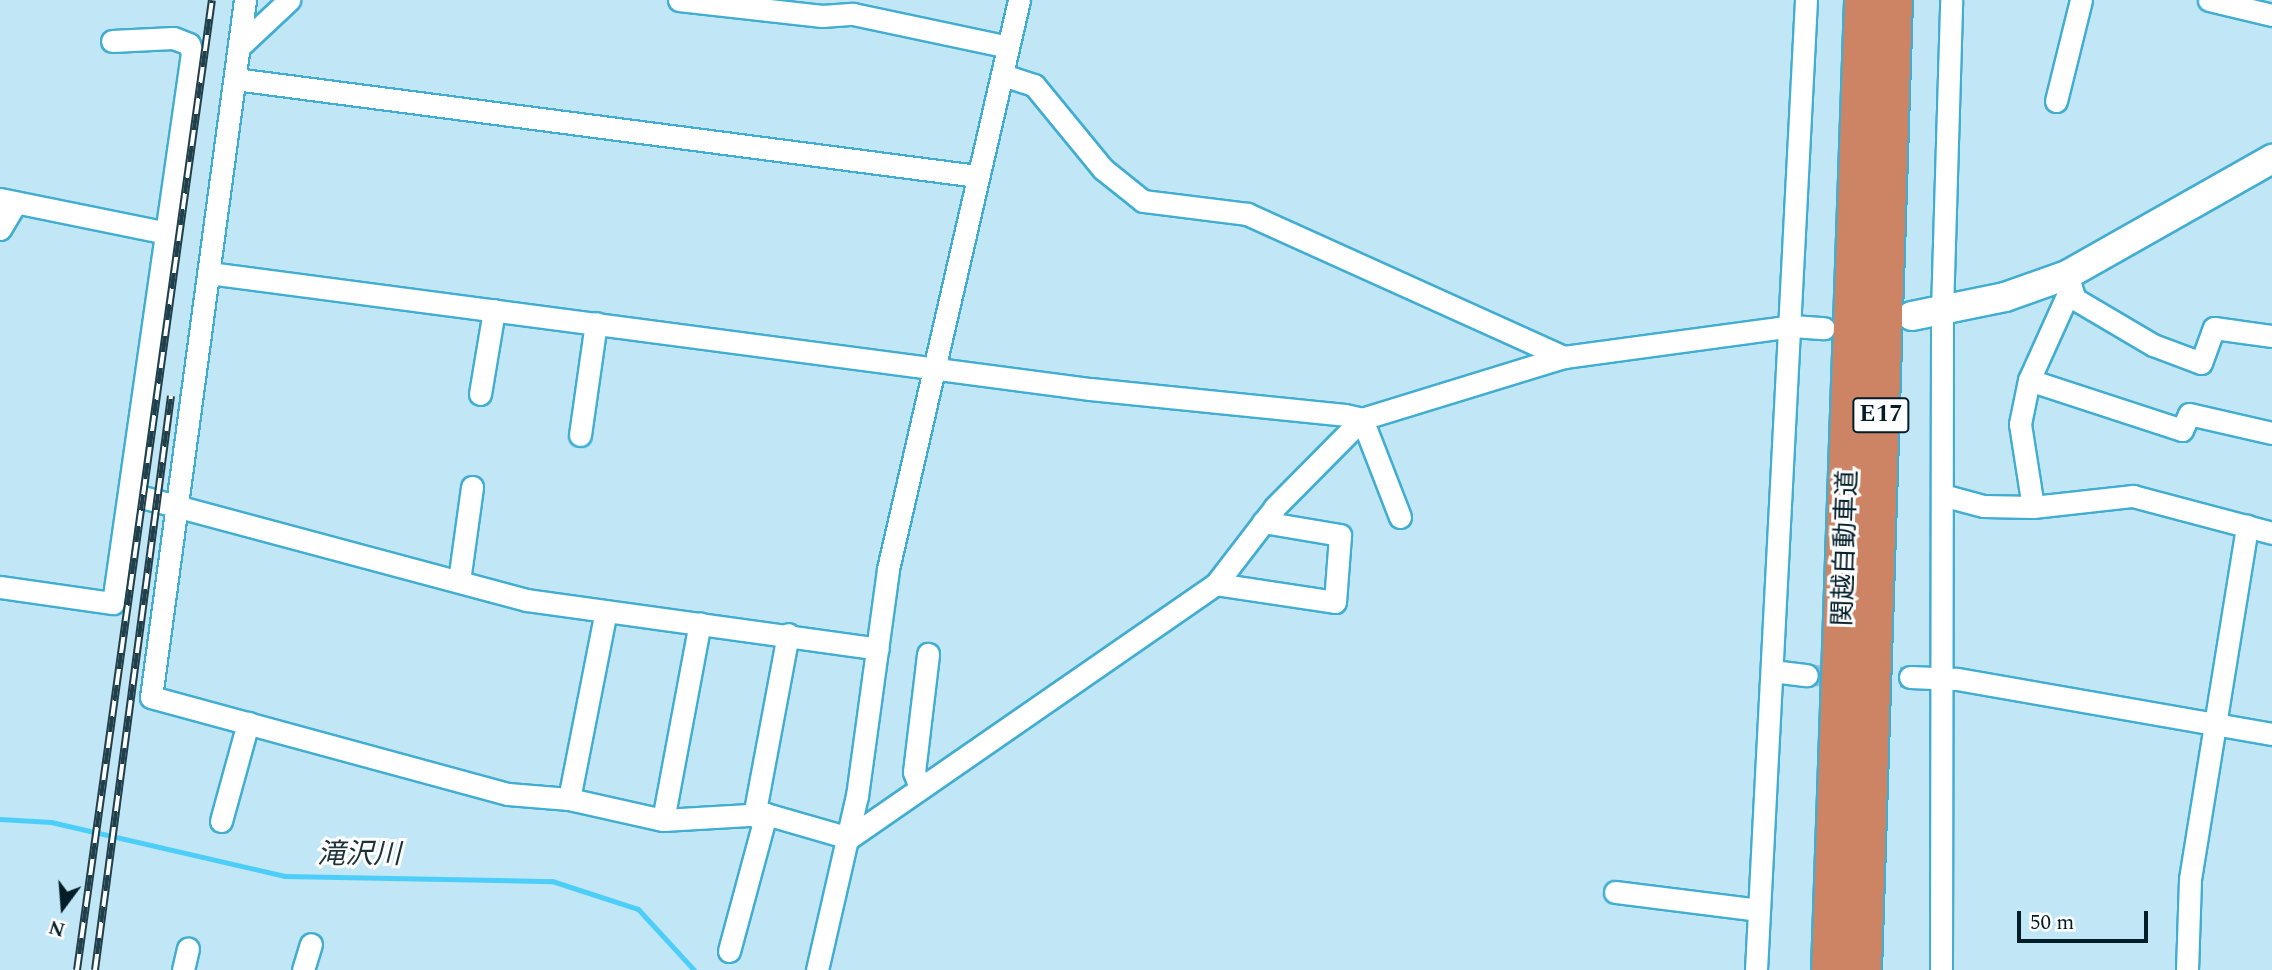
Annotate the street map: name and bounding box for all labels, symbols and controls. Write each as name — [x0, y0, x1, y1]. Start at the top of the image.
road number: E17 — [1851, 394, 1911, 436]
street label: 関越自動車道 — [1828, 470, 1864, 626]
water label: 滝沢川 — [317, 838, 401, 872]
north arrow — [28, 872, 98, 942]
scale bar — [2020, 897, 2151, 941]
text: 50 m — [2030, 907, 2074, 939]
text: N — [46, 912, 69, 944]

